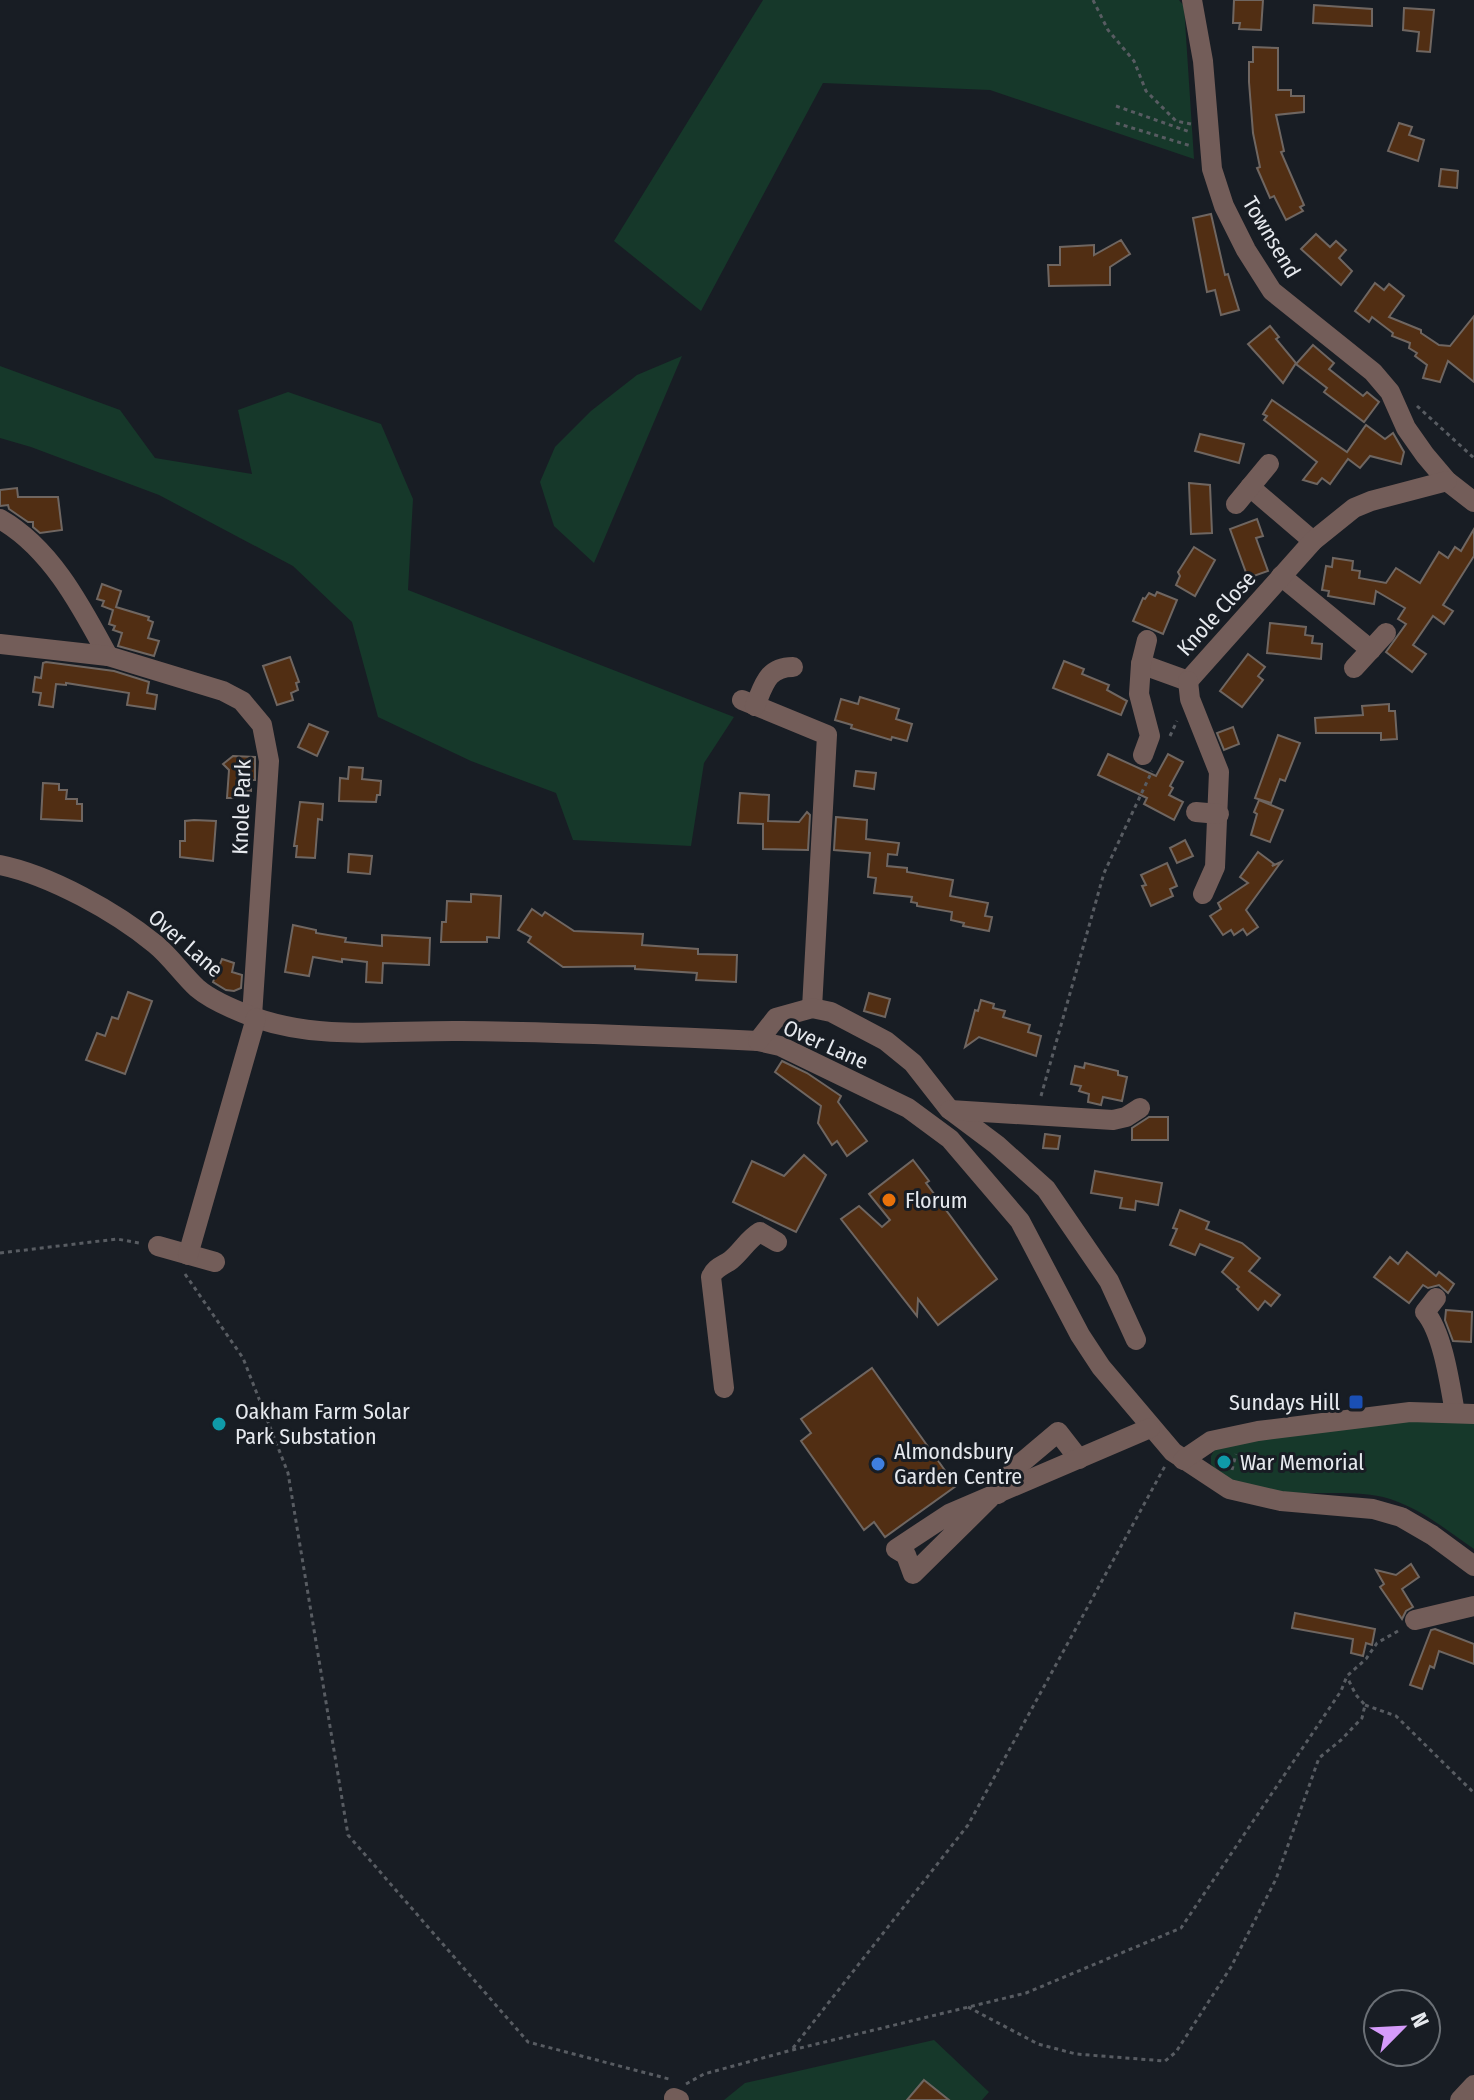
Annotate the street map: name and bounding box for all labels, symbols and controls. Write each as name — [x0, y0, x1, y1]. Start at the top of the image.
street label: Townsend — [1237, 192, 1306, 283]
street label: Knole Close — [1171, 565, 1262, 661]
street label: Knole Park — [226, 758, 257, 855]
street label: Over Lane — [143, 904, 229, 983]
street label: Over Lane — [779, 1014, 872, 1075]
place label: Florum — [905, 1187, 968, 1214]
marker: Florum — [880, 1191, 898, 1209]
place label: Sundays Hill — [1229, 1389, 1340, 1416]
marker: Sundays Hill — [1347, 1393, 1365, 1411]
place label: Oakham Farm Solar Park Substation — [235, 1398, 410, 1450]
marker: Oakham Farm Solar Park Substation — [210, 1415, 228, 1433]
place label: Almondsbury Garden Centre — [894, 1438, 1022, 1490]
place label: War Memorial — [1240, 1449, 1364, 1476]
marker: War Memorial — [1215, 1453, 1233, 1471]
marker: Almondsbury Garden Centre — [869, 1455, 887, 1473]
north arrow — [1362, 1988, 1442, 2068]
text: N — [1405, 2009, 1435, 2032]

